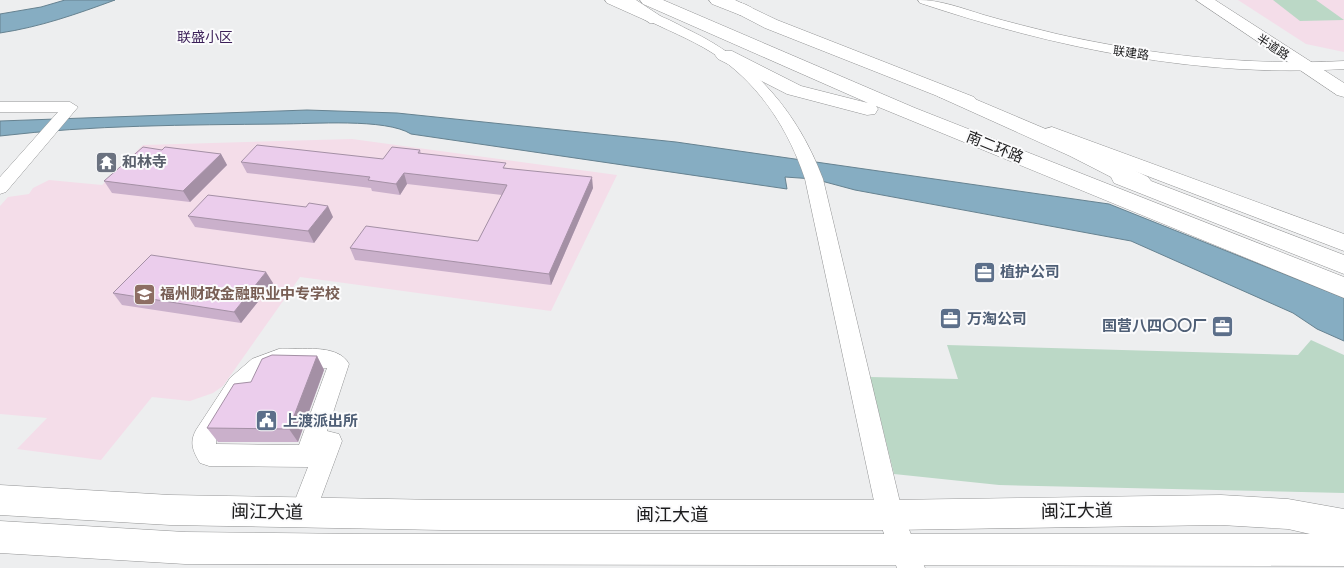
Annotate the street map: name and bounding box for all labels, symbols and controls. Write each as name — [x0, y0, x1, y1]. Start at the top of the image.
district label: 联盛小区 — [177, 29, 233, 46]
street label: 半道路 — [1254, 31, 1292, 63]
street label: 联建路 — [1112, 44, 1150, 62]
street label: 南二环路 — [964, 127, 1026, 167]
temple icon: 和林寺 — [94, 150, 118, 174]
place label: 和林寺 — [122, 153, 167, 171]
office icon: 植护公司 — [972, 260, 996, 284]
place label: 植护公司 — [1000, 263, 1060, 281]
school or university icon: 福州财政金融职业中专学校 — [132, 282, 156, 306]
place label: 福州财政金融职业中专学校 — [160, 285, 340, 303]
office icon: 万淘公司 — [939, 307, 963, 331]
place label: 万淘公司 — [967, 310, 1027, 328]
office icon: 国营八四〇〇厂 — [1211, 314, 1235, 338]
place label: 国营八四〇〇厂 — [1102, 317, 1207, 335]
public building icon: 上渡派出所 — [255, 409, 279, 433]
place label: 上渡派出所 — [283, 412, 358, 430]
street label: 闽江大道 — [1041, 499, 1113, 523]
street label: 闽江大道 — [231, 500, 303, 524]
street label: 闽江大道 — [636, 504, 708, 526]

